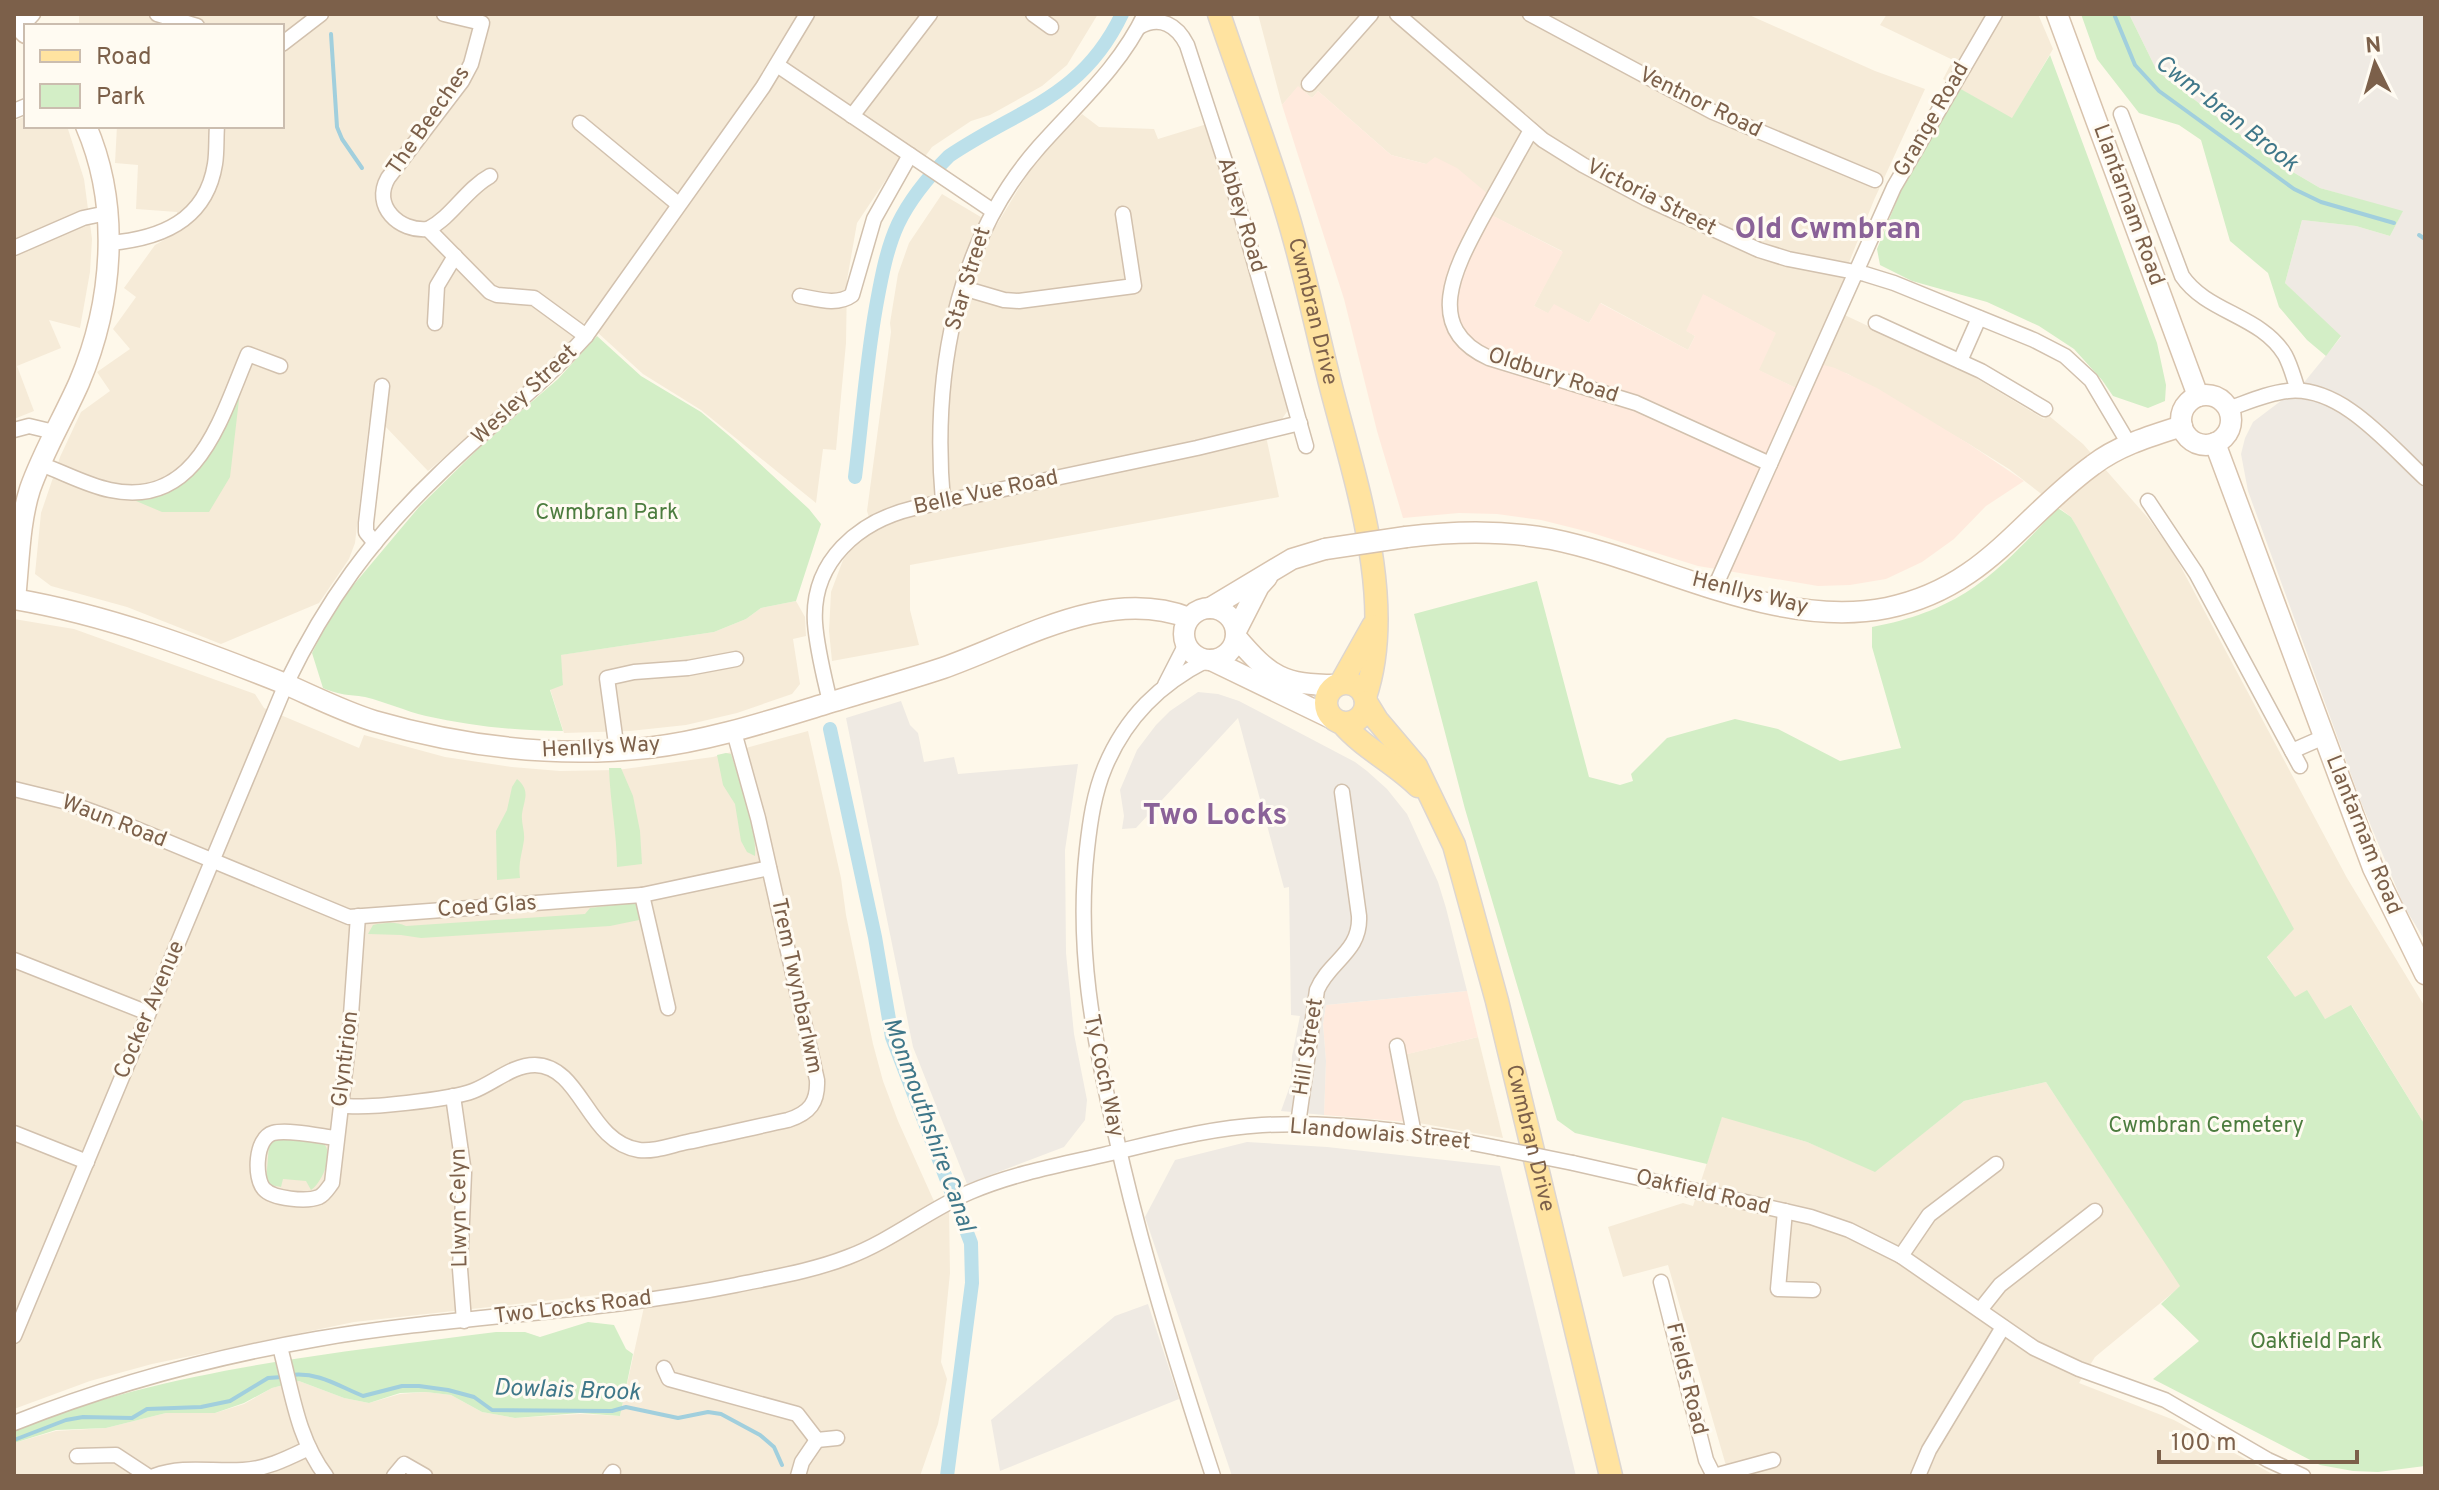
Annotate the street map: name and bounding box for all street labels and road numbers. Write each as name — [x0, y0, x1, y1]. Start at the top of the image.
street label: Grange Road — [1888, 58, 1976, 182]
street label: The Beeches — [381, 61, 477, 181]
street label: Ventnor Road — [1634, 62, 1766, 144]
street label: Llantarnam Road — [2086, 121, 2170, 289]
street label: Abbey Road — [1211, 154, 1271, 276]
street label: Victoria Street — [1581, 154, 1721, 242]
street label: Star Street — [940, 224, 998, 334]
street label: Cwmbran Drive — [1281, 235, 1343, 388]
street label: Wesley Street — [467, 339, 583, 451]
street label: Oldbury Road — [1484, 342, 1622, 410]
street label: Belle Vue Road — [911, 464, 1061, 522]
street label: Henllys Way — [1689, 567, 1811, 621]
street label: Henllys Way — [541, 731, 661, 765]
street label: Llantarnam Road — [2319, 751, 2407, 919]
street label: Waun Road — [58, 790, 170, 854]
street label: Coed Glas — [436, 890, 538, 924]
street label: Trem Twynbarlwm — [764, 896, 828, 1076]
street label: Cocker Avenue — [109, 937, 191, 1083]
street label: Hill Street — [1288, 996, 1330, 1098]
street label: Glyntirion — [327, 1009, 365, 1109]
street label: Ty Coch Way — [1077, 1012, 1129, 1140]
street label: Cwmbran Drive — [1499, 1062, 1561, 1214]
street label: Llandowlais Street — [1288, 1114, 1472, 1156]
street label: Llwyn Celyn — [445, 1148, 475, 1268]
street label: Oakfield Road — [1633, 1164, 1773, 1222]
street label: Two Locks Road — [493, 1285, 653, 1331]
street label: Fields Road — [1659, 1320, 1713, 1438]

